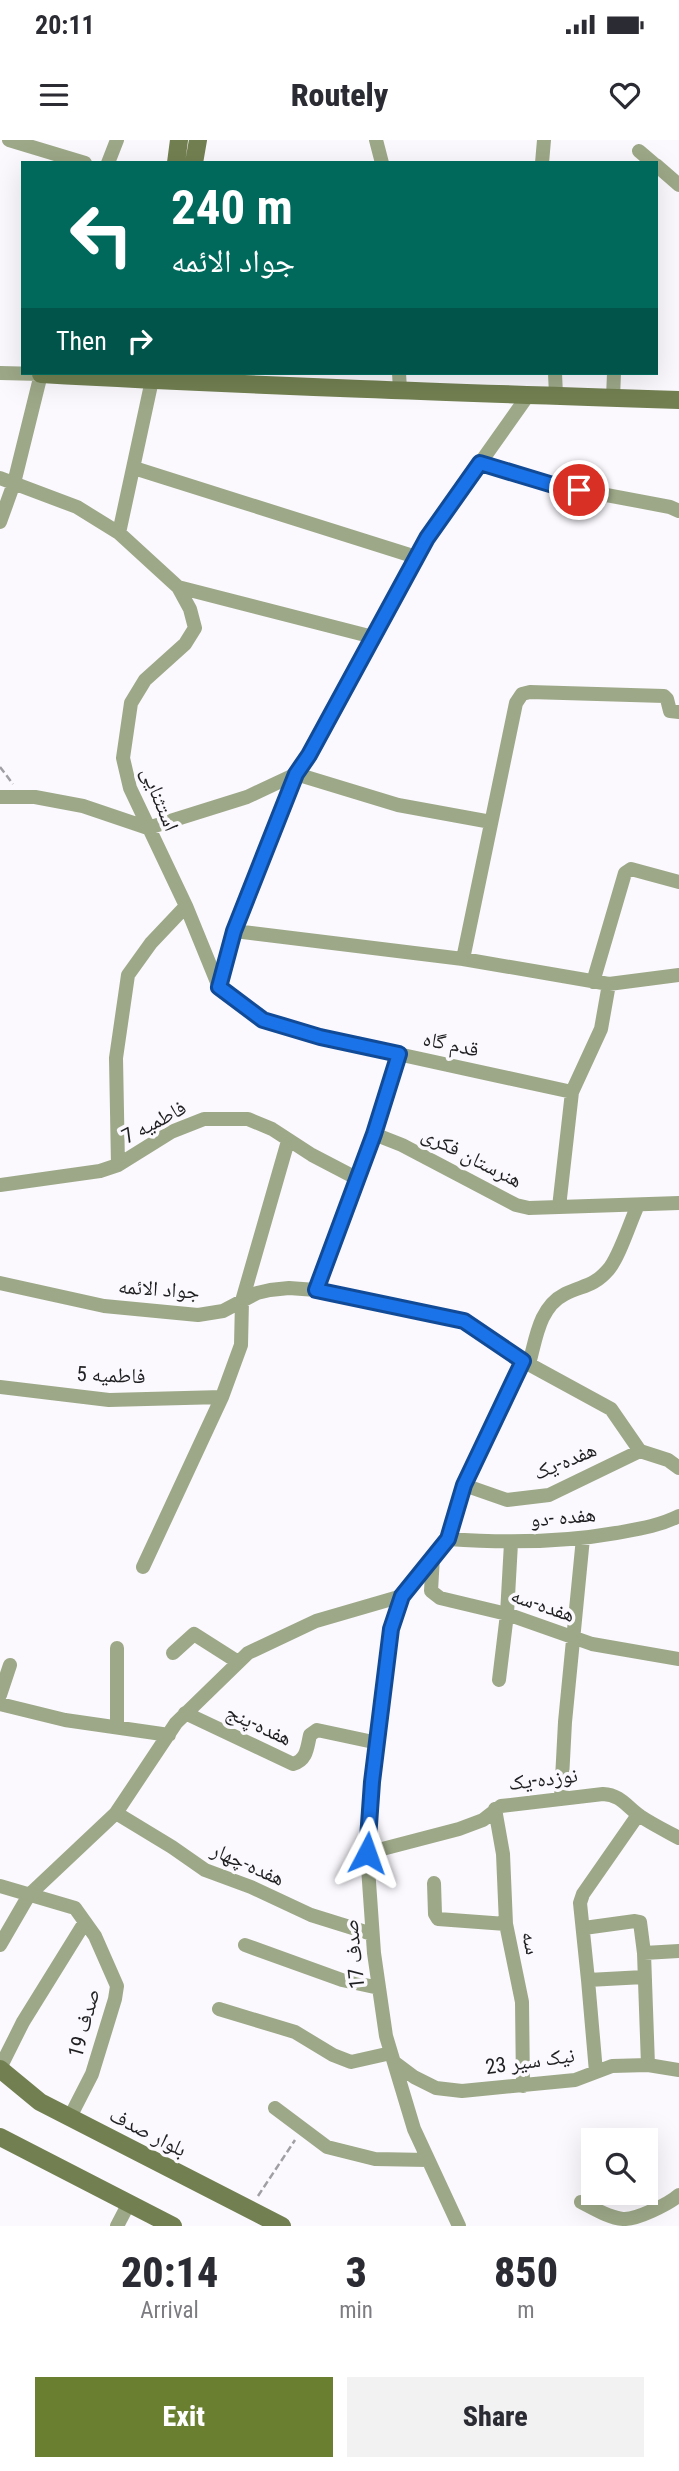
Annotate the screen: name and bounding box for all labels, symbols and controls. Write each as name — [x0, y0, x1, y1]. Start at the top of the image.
text: 20:11 — [35, 10, 95, 40]
icon: menu — [35, 76, 73, 114]
text: Routely — [291, 76, 388, 114]
icon: heart — [606, 76, 644, 114]
text: 240 m — [171, 179, 293, 236]
icon: left — [56, 189, 147, 280]
text: جواد الائمه — [171, 242, 295, 280]
icon: right — [121, 322, 159, 360]
text: Then — [56, 326, 107, 356]
pin — [549, 460, 609, 520]
icon: arrive — [560, 471, 598, 509]
street label: استثنایی — [135, 763, 184, 835]
street label: قدم گاه — [420, 1026, 481, 1064]
street label: فاطمیه 7 — [118, 1095, 190, 1149]
street label: هنرستان فکری — [418, 1122, 526, 1192]
street label: جواد الائمه — [118, 1274, 200, 1304]
street label: فاطمیه 5 — [76, 1362, 146, 1388]
street label: هفده-یک — [530, 1437, 600, 1485]
street label: هفده -دو — [529, 1502, 597, 1532]
street label: هفده-سه — [508, 1583, 578, 1627]
street label: هفده-پنج — [222, 1699, 296, 1752]
street label: نوزده-یک — [507, 1763, 579, 1795]
position arrow — [330, 1816, 404, 1890]
street label: هفده-چهار — [207, 1837, 288, 1891]
street label: صدف 17 — [338, 1918, 370, 1990]
street label: سه — [517, 1929, 545, 1957]
street label: صدف 19 — [63, 1986, 105, 2060]
street label: نیک سیر 23 — [484, 2043, 576, 2079]
street label: بلوار صدف — [106, 2102, 190, 2162]
map controls — [581, 2128, 658, 2205]
button: search — [581, 2128, 658, 2205]
text: 20:14 — [121, 2248, 218, 2297]
text: 3 — [345, 2248, 367, 2297]
text: 850 — [494, 2248, 558, 2297]
text: Arrival — [140, 2297, 199, 2324]
text: min — [339, 2297, 373, 2324]
text: m — [517, 2297, 535, 2324]
button: Exit — [35, 2377, 333, 2457]
button: Share — [347, 2377, 644, 2457]

